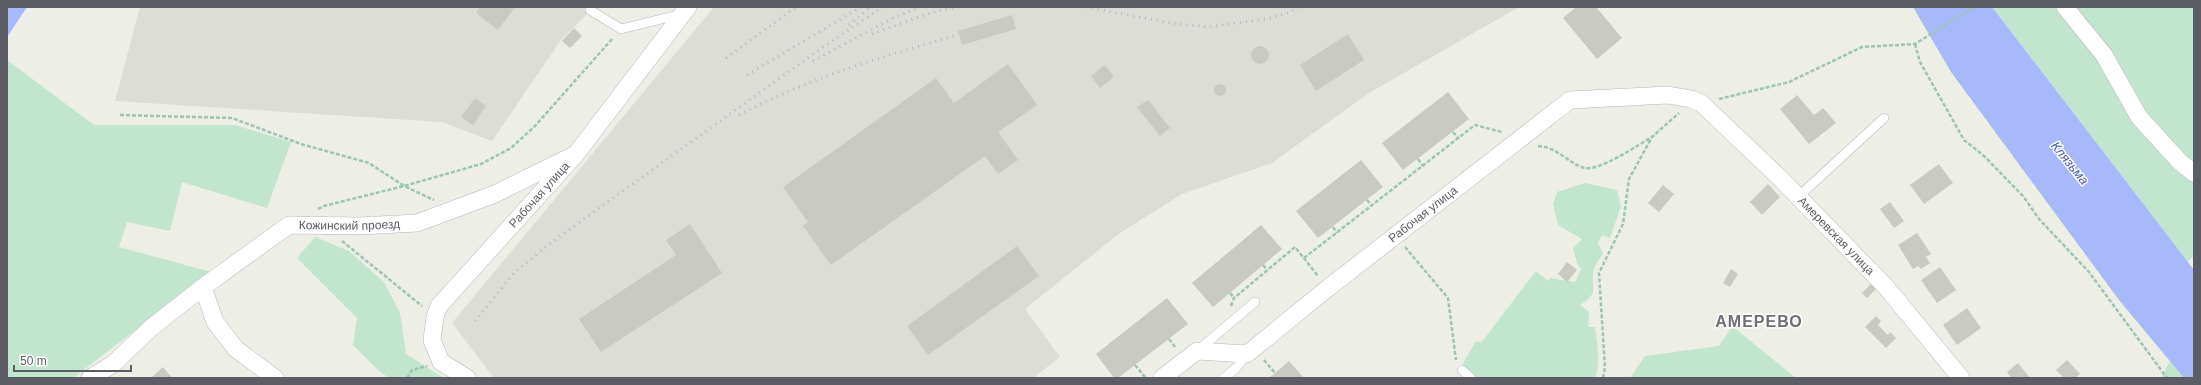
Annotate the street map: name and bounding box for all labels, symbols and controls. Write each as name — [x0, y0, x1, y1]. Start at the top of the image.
water label: Клязьма — [2048, 138, 2092, 188]
street label: Рабочая улица — [506, 159, 573, 230]
street label: Рабочая улица — [1386, 183, 1460, 245]
street label: Амеревская улица — [1795, 194, 1878, 278]
street label: Кожинский проезд — [299, 217, 401, 233]
district label: АМЕРЕВО — [1715, 313, 1803, 330]
scale bar — [14, 347, 131, 373]
text: 50 m — [20, 354, 47, 368]

